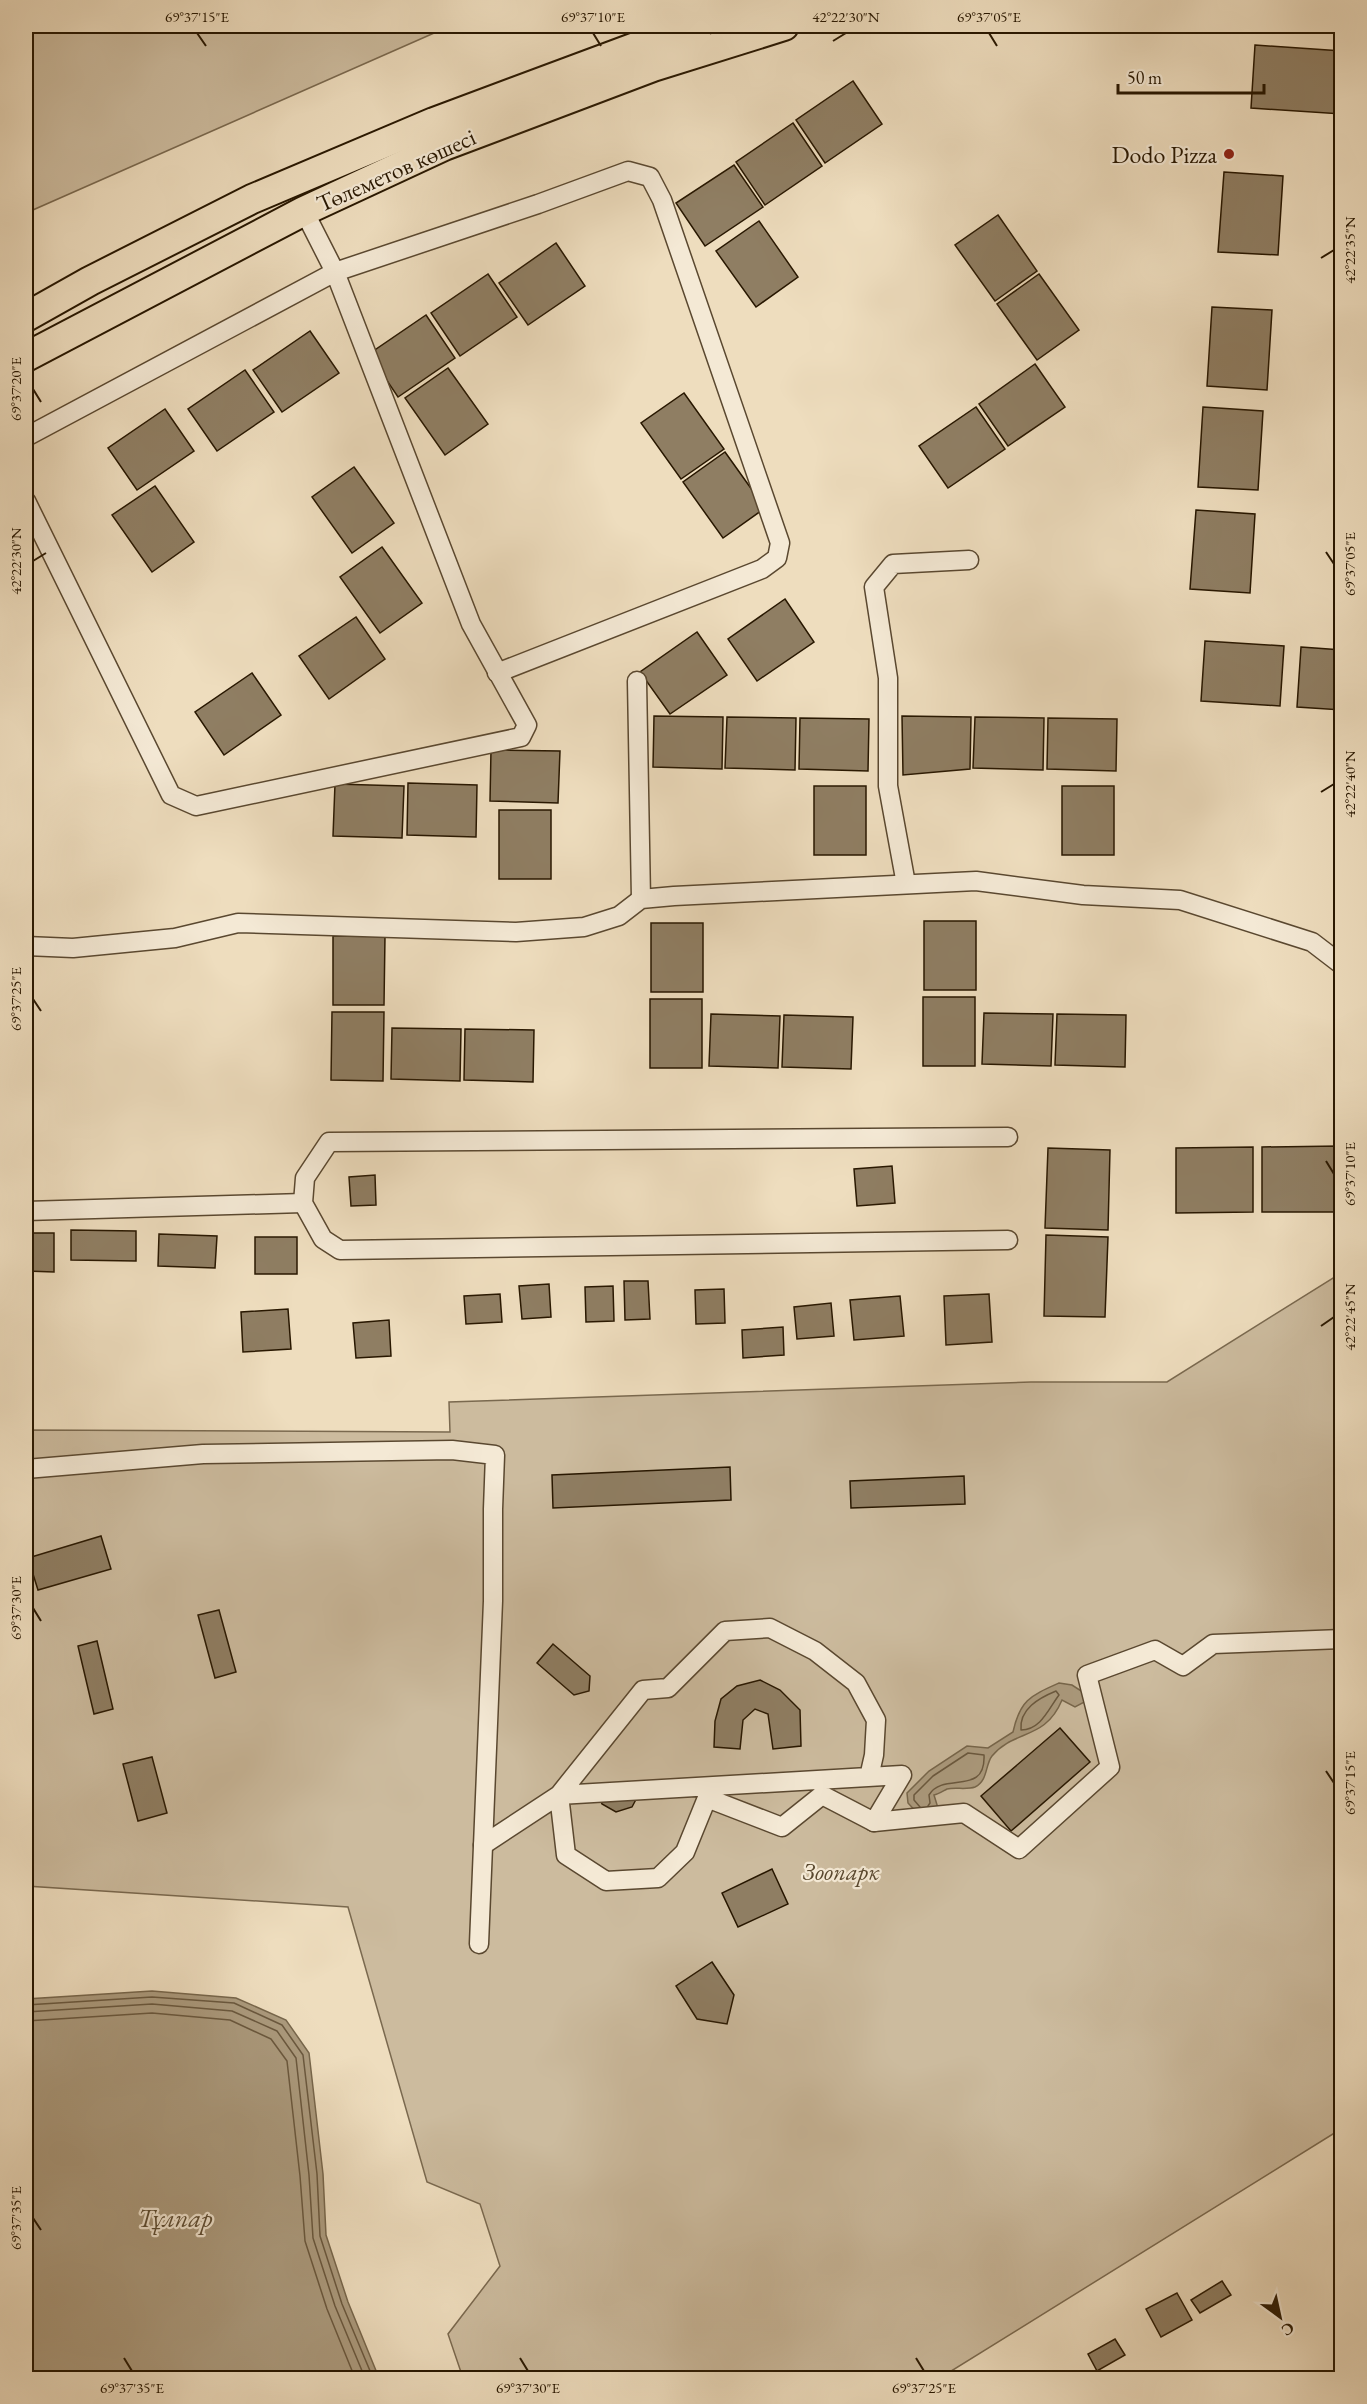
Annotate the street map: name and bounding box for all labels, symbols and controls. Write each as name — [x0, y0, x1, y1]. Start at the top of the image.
text: 69°37'15"E — [165, 7, 230, 26]
text: 69°37'10"E — [561, 7, 626, 26]
text: 42°22'30"N — [812, 7, 880, 26]
text: 69°37'05"E — [957, 7, 1022, 26]
scale bar — [1118, 57, 1264, 95]
text: 50 m — [1127, 66, 1162, 89]
street label: Төлеметов көшесі — [312, 121, 481, 219]
place label: Dodo Pizza — [1111, 139, 1217, 170]
marker: Dodo Pizza — [1222, 147, 1236, 161]
text: 42°22'35"N — [1340, 216, 1359, 284]
text: 69°37'20"E — [6, 356, 25, 421]
text: 42°22'30"N — [6, 527, 25, 595]
text: 69°37'05"E — [1340, 531, 1359, 596]
text: 42°22'40"N — [1340, 750, 1359, 818]
text: 69°37'25"E — [6, 966, 25, 1031]
text: 69°37'10"E — [1340, 1141, 1359, 1206]
text: 42°22'45"N — [1340, 1283, 1359, 1351]
text: 69°37'30"E — [6, 1575, 25, 1640]
text: 69°37'15"E — [1340, 1750, 1359, 1815]
park label: Зоопарк — [803, 1856, 880, 1887]
text: 69°37'35"E — [6, 2185, 25, 2250]
water label: Тұлпар — [138, 2201, 213, 2235]
north arrow — [1250, 2287, 1310, 2347]
text: С — [1277, 2317, 1298, 2341]
text: 69°37'35"E — [100, 2378, 165, 2397]
text: 69°37'30"E — [496, 2378, 561, 2397]
text: 69°37'25"E — [892, 2378, 957, 2397]

